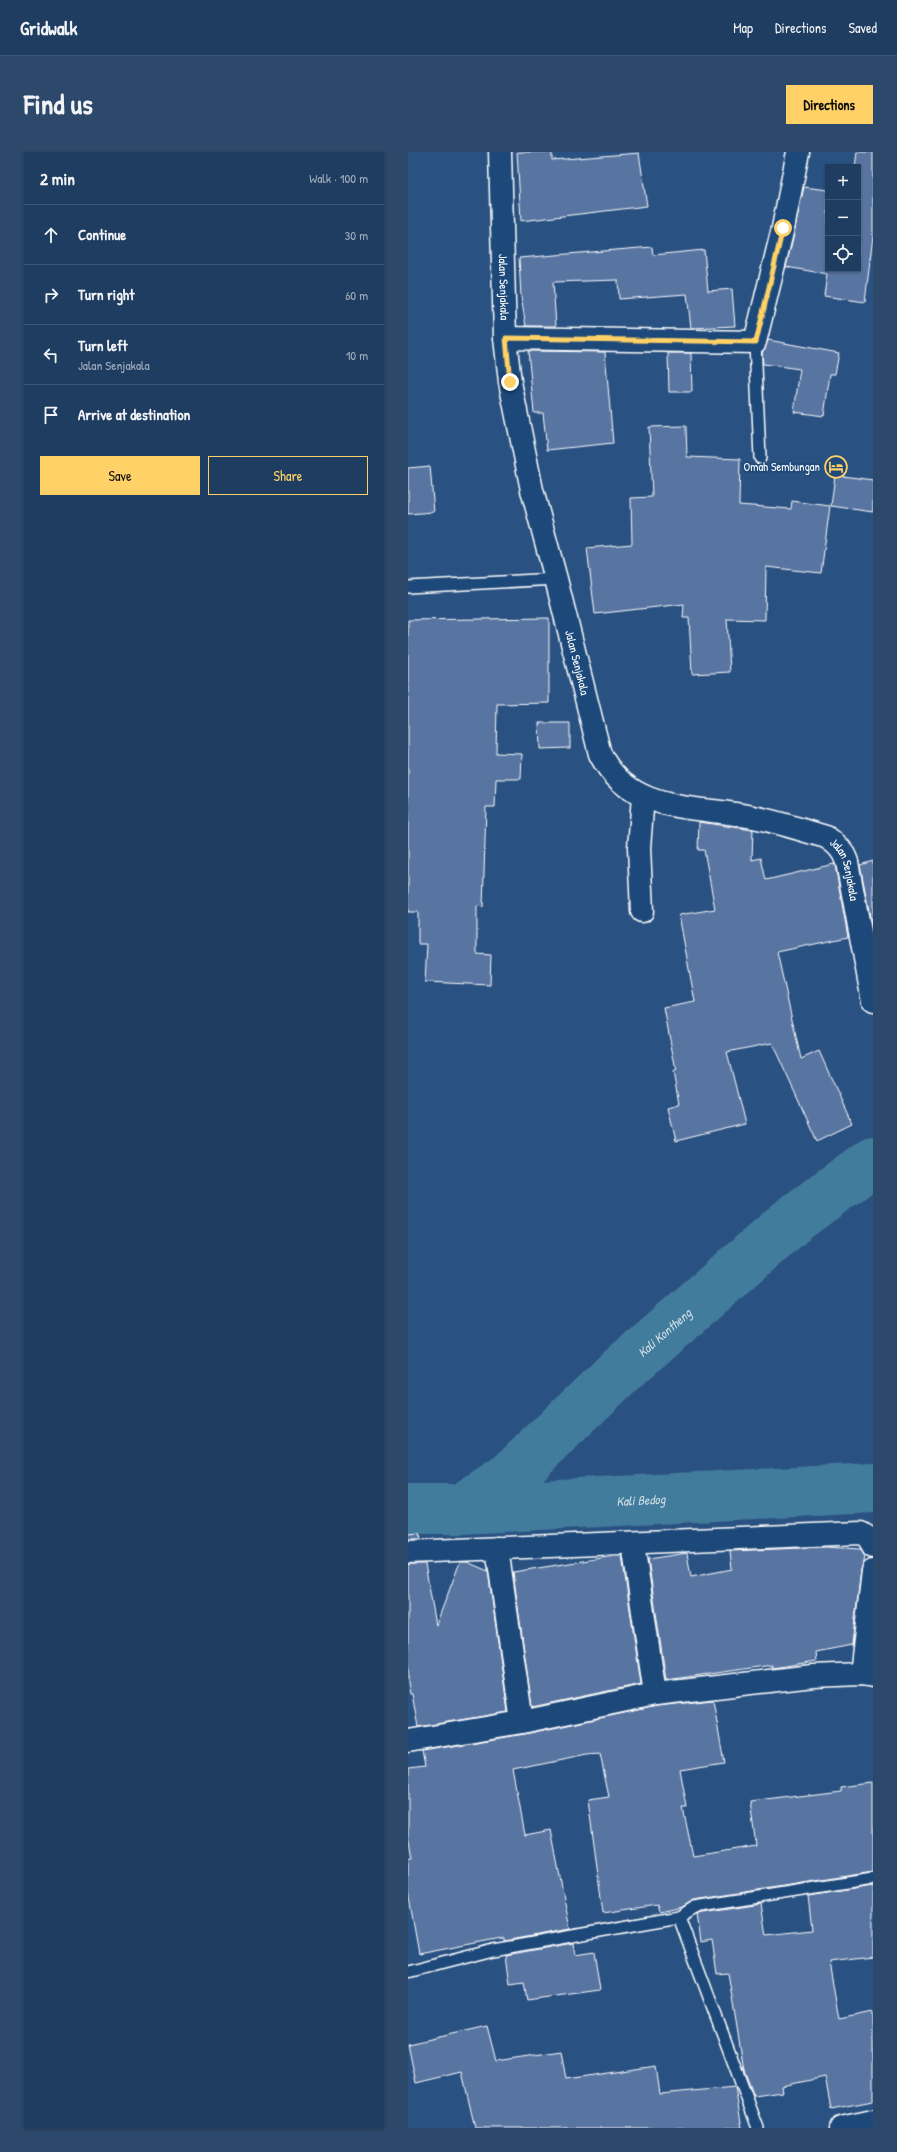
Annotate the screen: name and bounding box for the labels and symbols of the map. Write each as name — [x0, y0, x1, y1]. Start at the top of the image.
route start — [774, 219, 792, 237]
street label: Jalan Senjakala — [495, 254, 514, 321]
route end — [501, 373, 519, 391]
hotel icon: Omah Sembungan — [823, 454, 849, 480]
place label: Omah Sembungan — [744, 458, 820, 475]
street label: Jalan Senjakala — [561, 628, 594, 697]
street label: Jalan Senjakala — [826, 834, 863, 902]
water label: Kali Kontheng — [633, 1303, 697, 1361]
water label: Kali Bedog — [616, 1490, 667, 1510]

